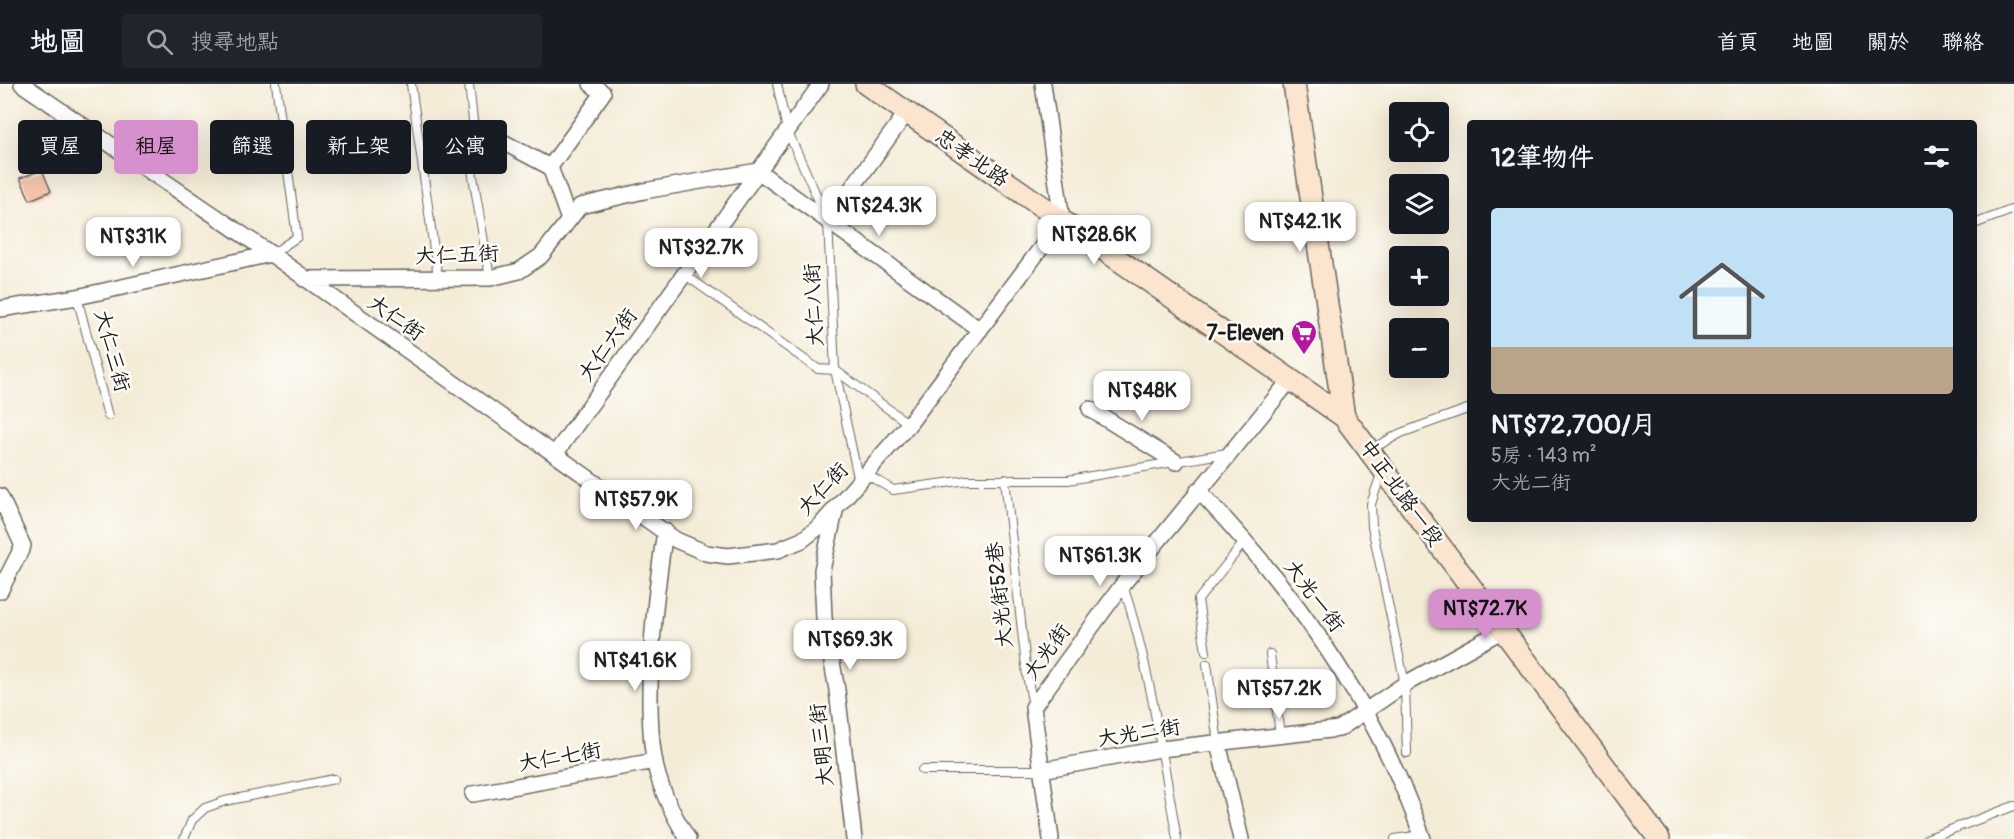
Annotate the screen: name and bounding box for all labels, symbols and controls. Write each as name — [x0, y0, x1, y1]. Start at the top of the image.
search box — [122, 14, 542, 68]
text: 地圖 — [30, 25, 86, 60]
icon: search — [143, 25, 176, 58]
text: 搜尋地點 — [191, 28, 279, 56]
text: 首頁 — [1717, 29, 1759, 56]
text: 地圖 — [1792, 29, 1834, 56]
text: 關於 — [1867, 29, 1909, 56]
text: 聯絡 — [1942, 29, 1984, 56]
map controls — [1389, 102, 1449, 378]
button: locate — [1389, 102, 1449, 162]
chip: 買屋 — [18, 120, 102, 174]
chip: 租屋 — [114, 120, 198, 174]
chip: 篩選 — [210, 120, 294, 174]
chip: 新上架 — [306, 120, 411, 174]
chip: 公寓 — [423, 120, 507, 174]
street label: 忠孝北路 — [930, 123, 1014, 193]
icon: filters — [1920, 140, 1953, 173]
text: 12筆物件 — [1491, 142, 1594, 174]
button: layers — [1389, 174, 1449, 234]
pin: NT$24.3K — [817, 186, 941, 237]
text: NT$24.3K — [836, 193, 922, 218]
pin: NT$42.1K — [1238, 202, 1362, 253]
text: NT$42.1K — [1259, 209, 1341, 234]
pin: NT$28.6K — [1032, 215, 1156, 266]
pin: NT$31K — [84, 217, 182, 268]
text: NT$28.6K — [1052, 222, 1136, 247]
text: NT$31K — [100, 224, 166, 249]
pin: NT$32.7K — [639, 228, 763, 279]
text: NT$32.7K — [659, 235, 743, 260]
street label: 大仁五街 — [415, 240, 499, 270]
button: + — [1389, 246, 1449, 306]
icon: home — [1668, 247, 1776, 355]
street label: 大仁八街 — [798, 262, 830, 348]
street label: 大仁街 — [362, 289, 430, 347]
street label: 大仁六街 — [572, 303, 644, 387]
street label: 大仁三街 — [88, 307, 136, 395]
supermarket icon: 7-Eleven — [1289, 318, 1319, 356]
button: − — [1389, 318, 1449, 378]
place label: 7-Eleven — [1206, 320, 1284, 347]
pin: NT$48K — [1093, 371, 1191, 422]
text: NT$48K — [1107, 378, 1177, 403]
text: NT$72,700/月 — [1491, 409, 1657, 441]
street label: 中正北路一段 — [1353, 434, 1449, 552]
text: 5房 · 143 m² — [1491, 443, 1597, 468]
street label: 大仁街 — [792, 457, 854, 521]
text: 大光二街 — [1491, 470, 1571, 495]
pin: NT$57.9K — [574, 480, 698, 531]
text: NT$57.9K — [594, 487, 678, 512]
pin: NT$61.3K — [1038, 536, 1162, 587]
street label: 大光街52巷 — [981, 540, 1019, 650]
text: NT$61.3K — [1059, 543, 1141, 568]
street label: 大光一街 — [1278, 554, 1350, 638]
pin: NT$72.7K — [1423, 589, 1547, 640]
text: NT$72.7K — [1443, 596, 1527, 621]
street label: 大光街 — [1018, 619, 1076, 685]
pin: NT$69.3K — [788, 620, 912, 671]
text: NT$69.3K — [808, 627, 893, 652]
pin: NT$41.6K — [573, 641, 697, 692]
text: NT$41.6K — [594, 648, 676, 673]
pin: NT$57.2K — [1217, 669, 1341, 720]
text: NT$57.2K — [1237, 676, 1321, 701]
street label: 大明三街 — [804, 702, 840, 788]
street label: 大光二街 — [1095, 713, 1183, 753]
street label: 大仁七街 — [516, 736, 604, 778]

